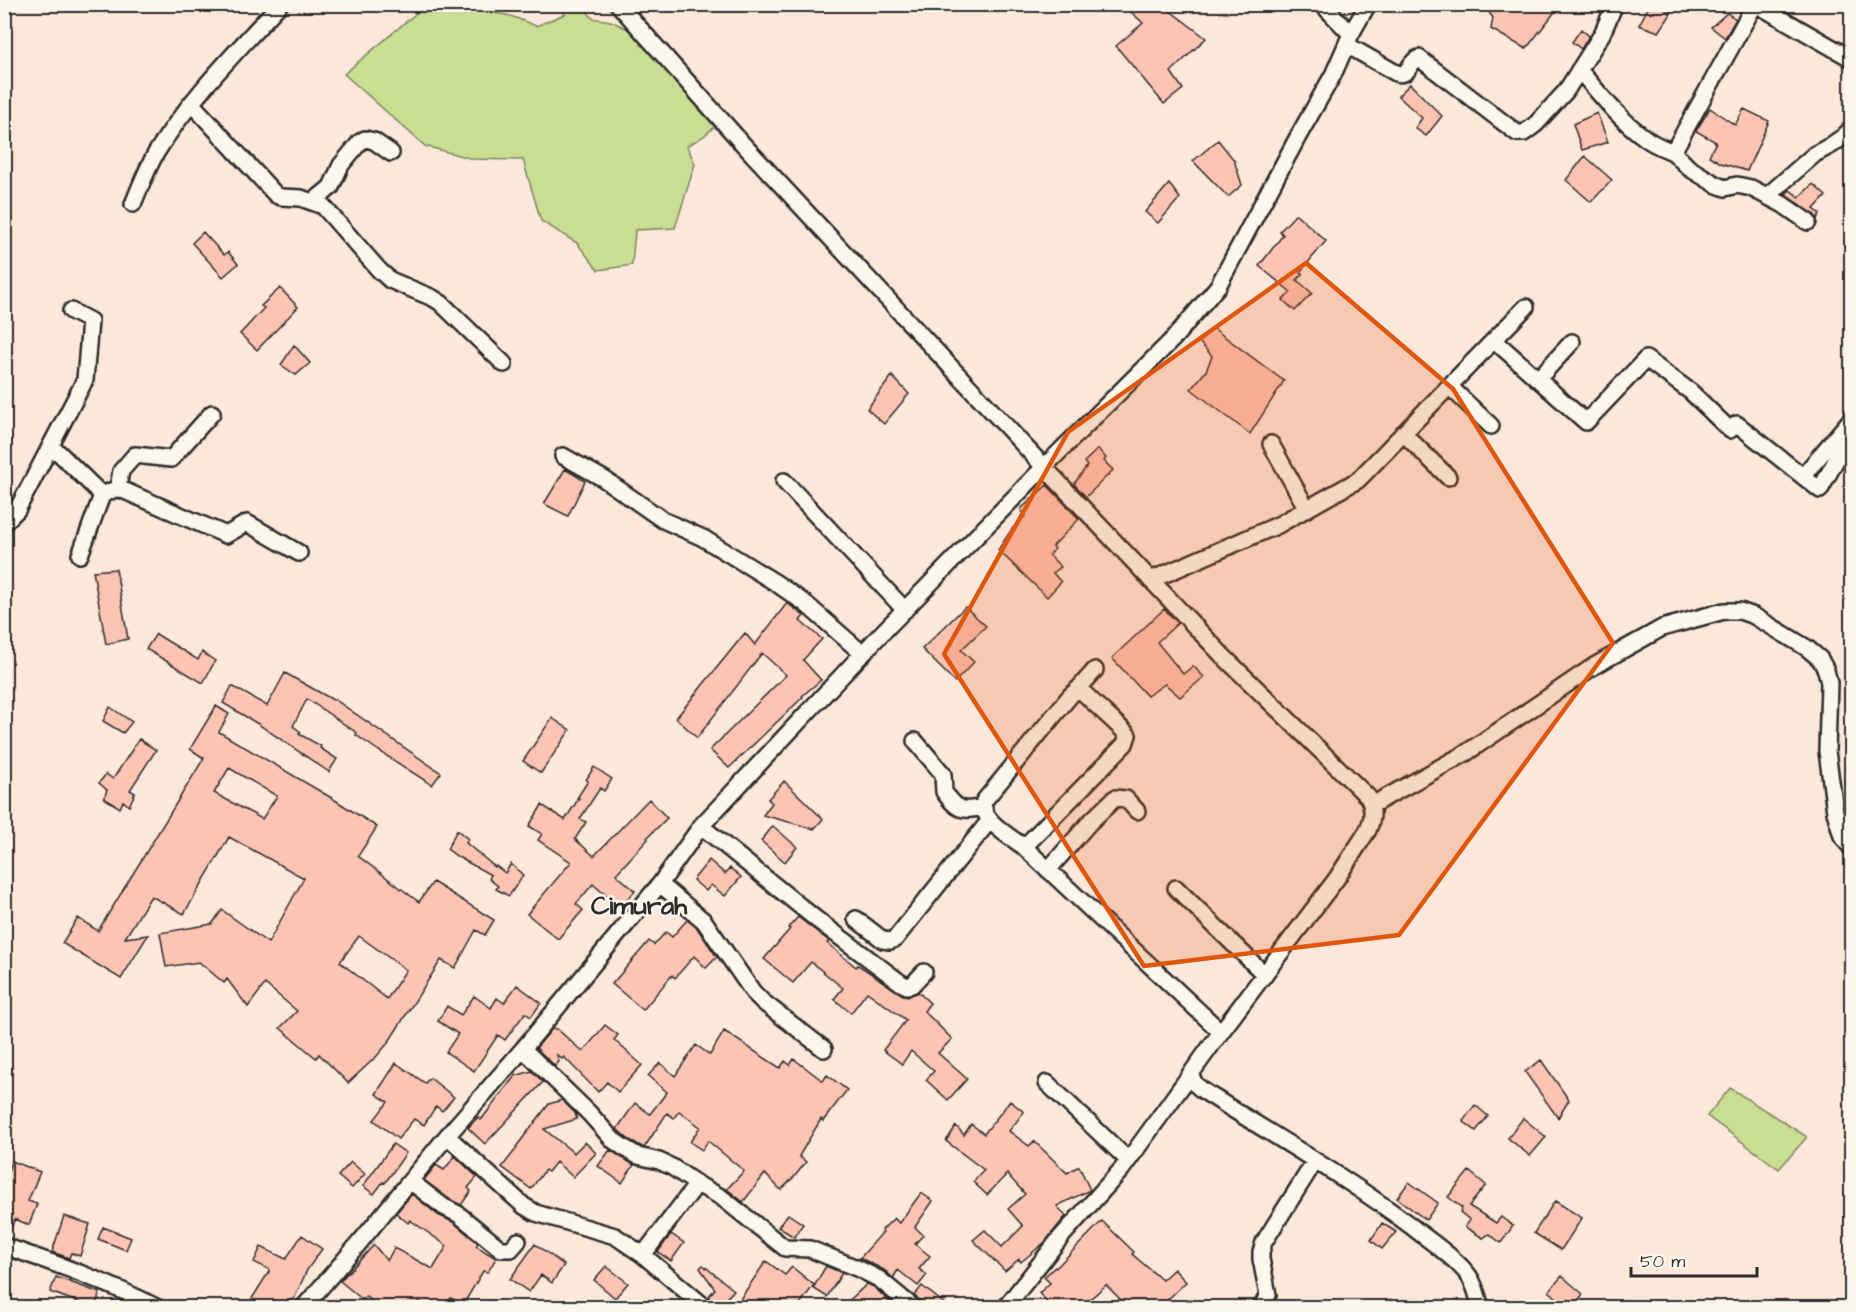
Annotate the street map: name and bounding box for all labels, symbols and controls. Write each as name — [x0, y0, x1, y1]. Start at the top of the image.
district label: Cimurah — [591, 888, 688, 924]
scale bar — [1631, 1240, 1757, 1278]
text: 50 m — [1640, 1249, 1685, 1274]

